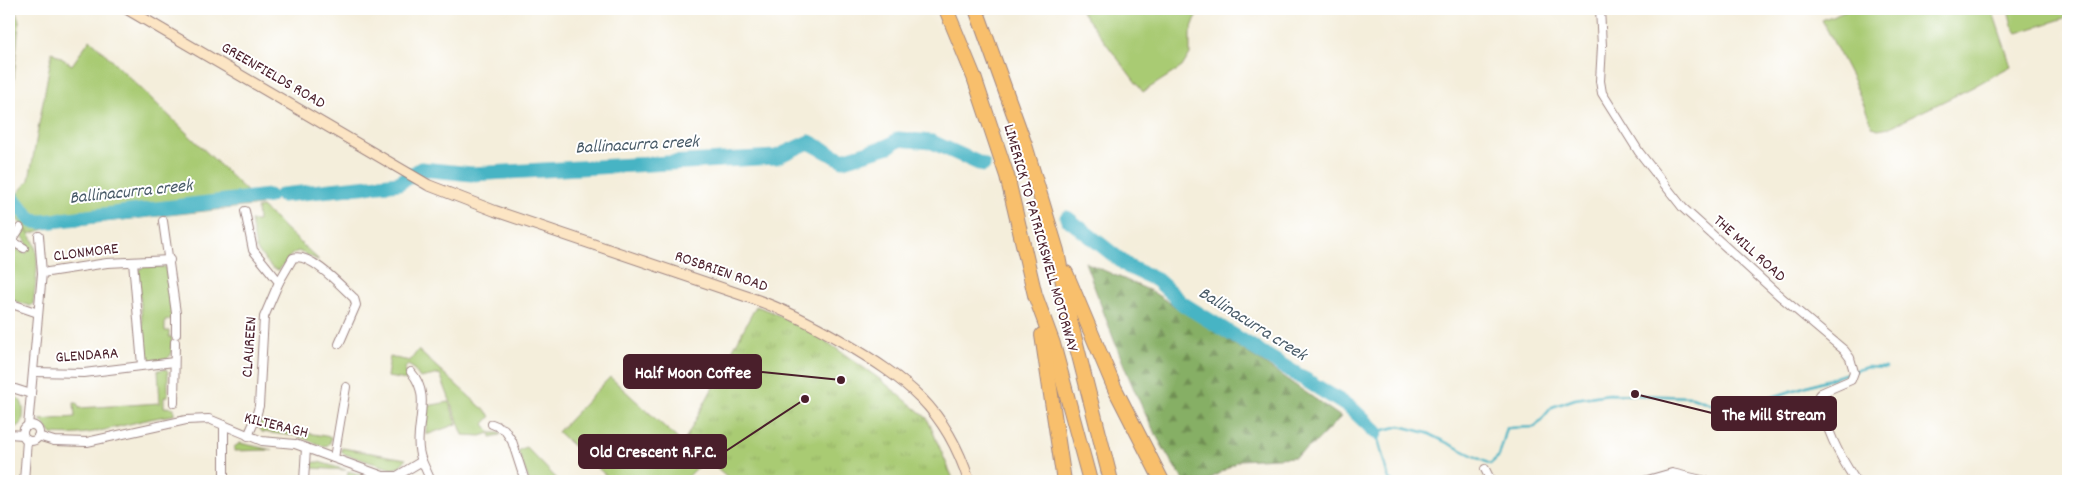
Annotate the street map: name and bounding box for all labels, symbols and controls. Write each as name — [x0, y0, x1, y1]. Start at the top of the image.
street label: GREENFIELDS ROAD — [217, 37, 329, 115]
street label: LIMERICK TO PATRICKSWELL MOTORWAY — [996, 122, 1084, 355]
water label: Ballinacurra creek — [575, 130, 701, 162]
water label: Ballinacurra creek — [68, 174, 195, 212]
street label: THE MILL ROAD — [1708, 210, 1790, 288]
street label: CLONMORE — [52, 238, 120, 268]
street label: ROSBRIEN ROAD — [671, 245, 771, 299]
water label: Ballinacurra creek — [1193, 282, 1312, 369]
street label: CLAUREEN — [236, 316, 264, 378]
street label: GLENDARA — [55, 342, 120, 370]
callout: Half Moon Coffee — [624, 355, 761, 388]
text: Half Moon Coffee — [635, 362, 751, 387]
callout: The Mill Stream — [1712, 397, 1836, 430]
text: The Mill Stream — [1722, 404, 1826, 429]
street label: KILTERAGH — [242, 407, 310, 445]
callout: Old Crescent R.F.C. — [579, 435, 726, 468]
text: Old Crescent R.F.C. — [589, 441, 717, 466]

